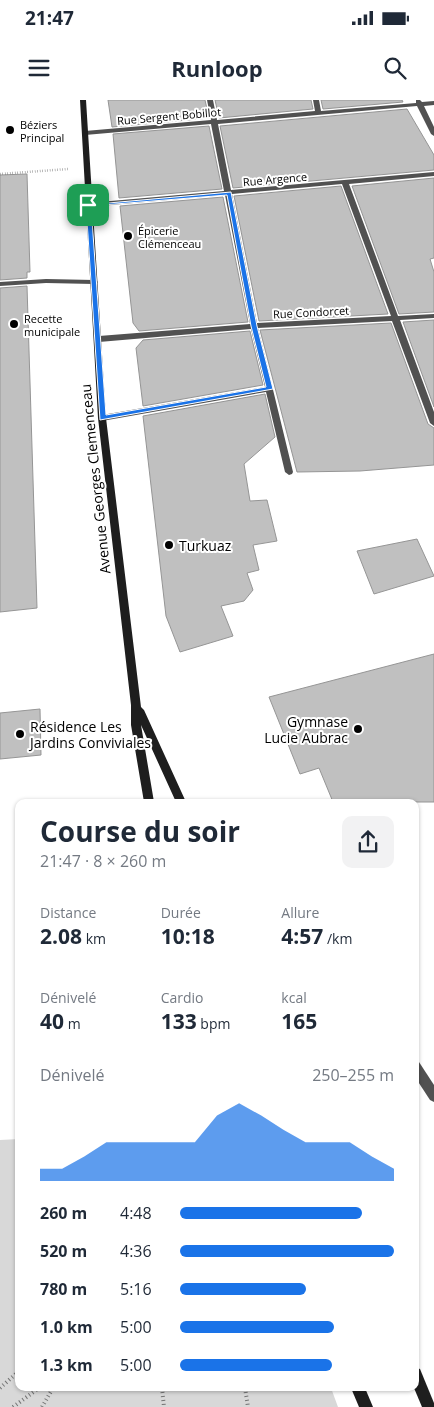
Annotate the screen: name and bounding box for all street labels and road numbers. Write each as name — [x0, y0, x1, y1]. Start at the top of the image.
street label: Rue Sergent Bobillot — [116, 104, 222, 128]
street label: Rue Argence — [242, 169, 308, 189]
street label: Rue Condorcet — [273, 303, 349, 321]
street label: Avenue Georges Clemenceau — [76, 383, 114, 575]

